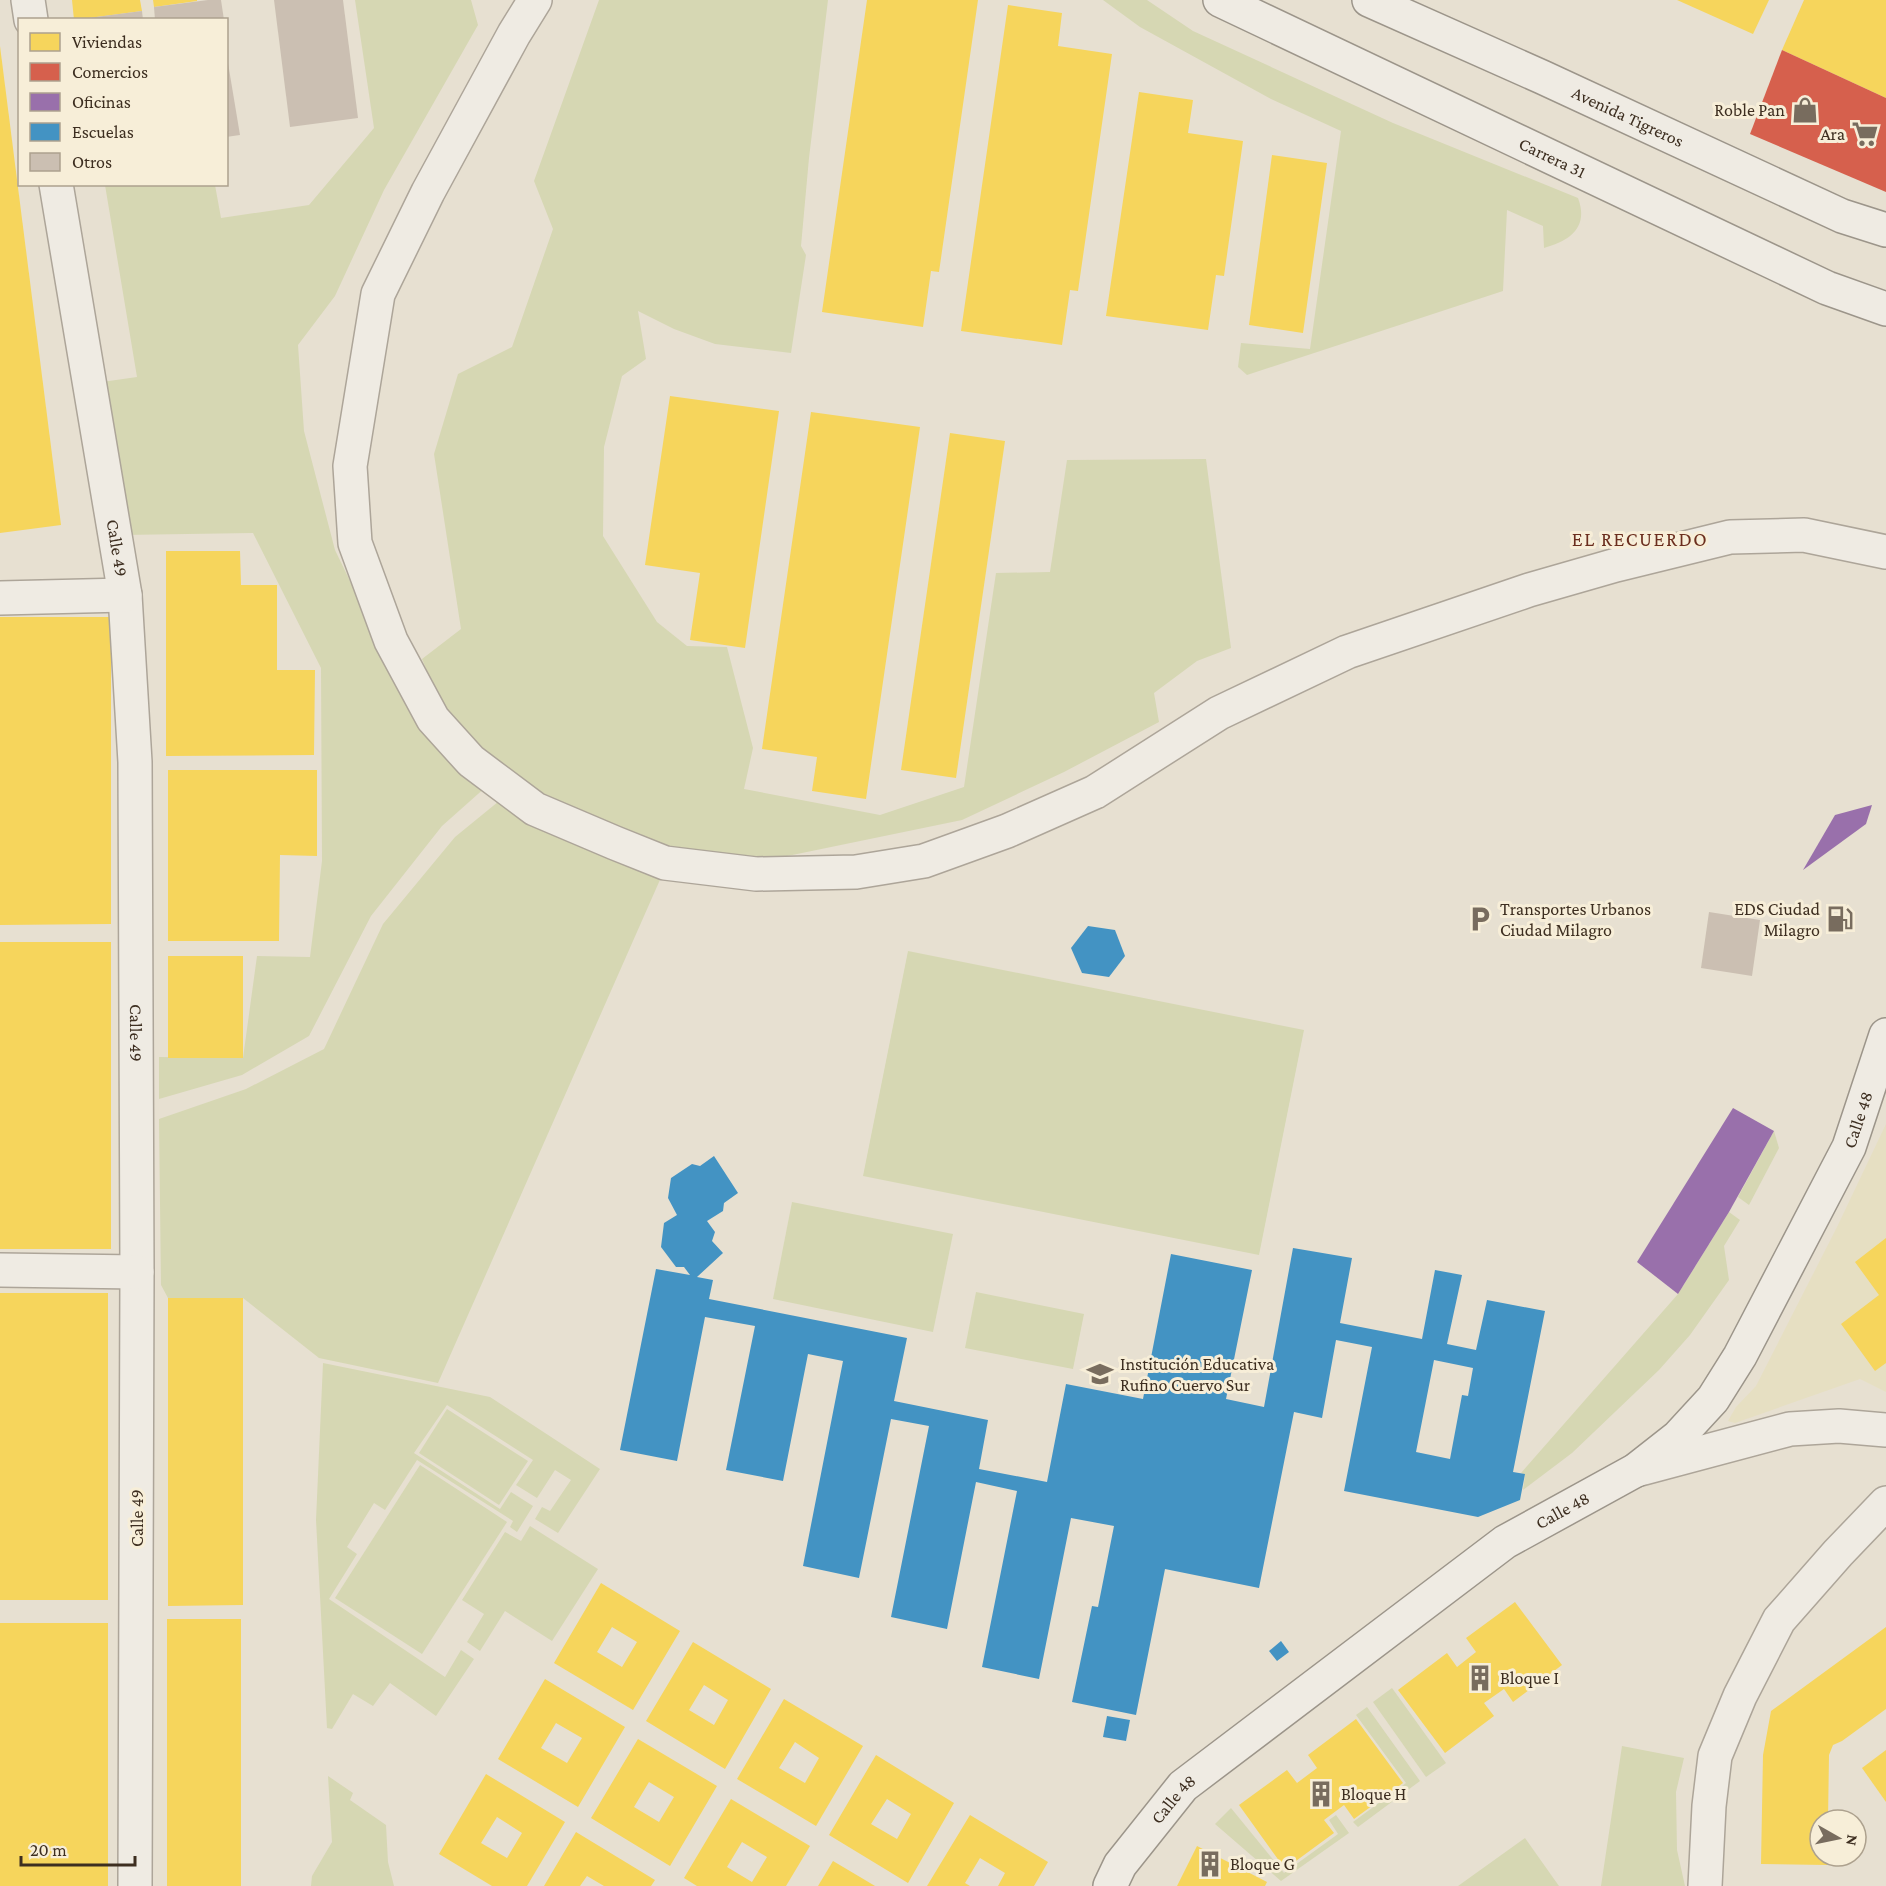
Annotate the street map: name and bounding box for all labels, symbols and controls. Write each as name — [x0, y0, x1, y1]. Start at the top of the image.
legend — [18, 18, 228, 186]
text: Viviendas — [72, 32, 142, 52]
text: Comercios — [72, 62, 148, 82]
street label: Avenida Tigreros — [1569, 82, 1687, 151]
text: Oficinas — [72, 92, 131, 112]
shop icon: Roble Pan — [1790, 95, 1820, 125]
place label: Roble Pan — [1714, 100, 1785, 120]
supermarket icon: Ara — [1850, 119, 1880, 149]
text: Escuelas — [72, 122, 134, 142]
place label: Ara — [1820, 124, 1845, 144]
street label: Carrera 31 — [1516, 133, 1589, 182]
text: Otros — [72, 152, 112, 172]
street label: Calle 49 — [102, 518, 132, 578]
district label: EL RECUERDO — [1572, 528, 1708, 550]
place label: Transportes Urbanos Ciudad Milagro — [1500, 899, 1651, 940]
place label: EDS Ciudad Milagro — [1734, 899, 1821, 940]
parking icon: Transportes Urbanos Ciudad Milagro — [1465, 904, 1495, 934]
fuel station icon: EDS Ciudad Milagro — [1825, 904, 1855, 934]
street label: Calle 49 — [126, 1004, 146, 1062]
street label: Calle 48 — [1839, 1089, 1877, 1151]
place label: Institución Educativa Rufino Cuervo Sur — [1120, 1354, 1274, 1395]
school or university icon: Institución Educativa Rufino Cuervo Sur — [1085, 1359, 1115, 1389]
street label: Calle 48 — [1532, 1487, 1593, 1533]
street label: Calle 49 — [127, 1489, 147, 1547]
building icon: Bloque I — [1465, 1663, 1495, 1693]
place label: Bloque I — [1500, 1668, 1559, 1688]
street label: Calle 48 — [1147, 1770, 1199, 1828]
building icon: Bloque H — [1306, 1779, 1336, 1809]
place label: Bloque H — [1341, 1784, 1407, 1804]
north arrow — [1808, 1808, 1868, 1868]
scale bar — [21, 1829, 135, 1867]
text: N — [1843, 1834, 1862, 1847]
text: 20 m — [30, 1840, 67, 1860]
building icon: Bloque G — [1195, 1849, 1225, 1879]
place label: Bloque G — [1230, 1854, 1295, 1874]

